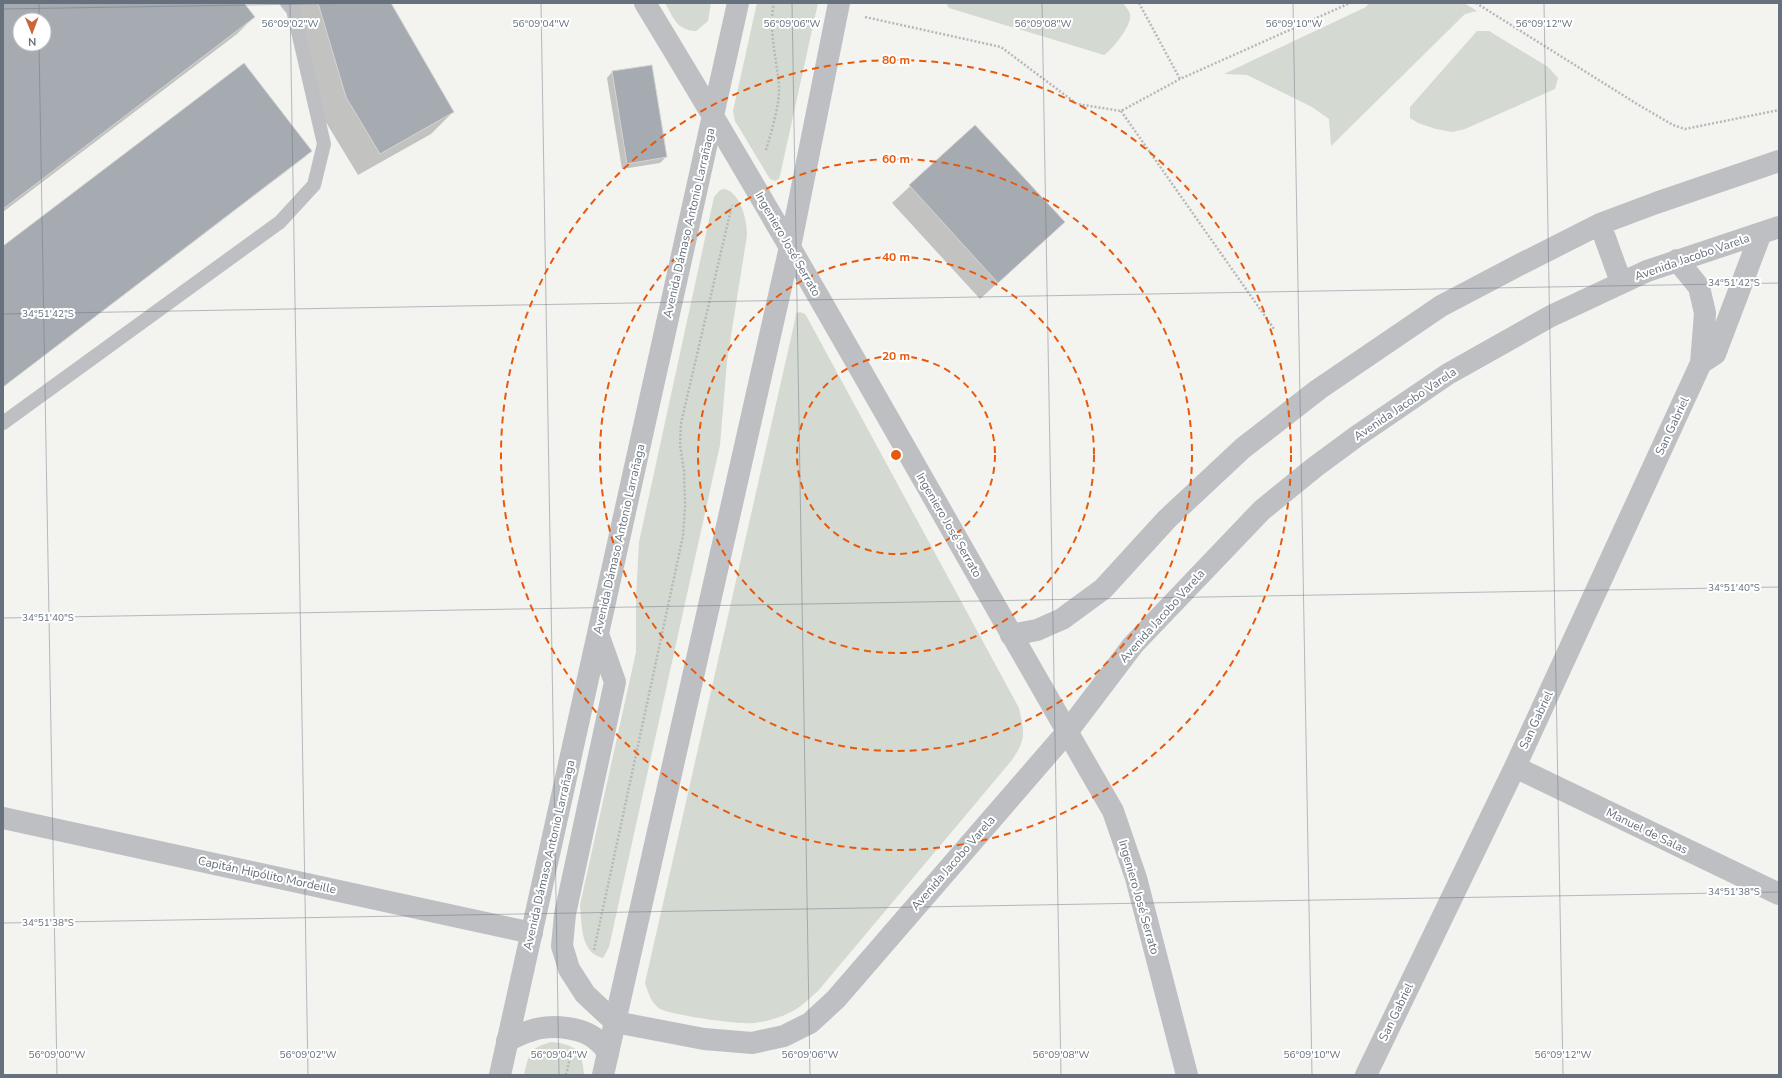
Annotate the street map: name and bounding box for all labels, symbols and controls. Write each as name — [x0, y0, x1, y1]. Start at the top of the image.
north arrow — [12, 12, 52, 52]
text: 56°09'02"W — [262, 17, 318, 31]
text: 56°09'04"W — [513, 17, 569, 31]
text: 56°09'06"W — [764, 17, 820, 31]
text: 56°09'08"W — [1015, 17, 1071, 31]
text: 56°09'10"W — [1266, 17, 1322, 31]
text: 56°09'12"W — [1516, 17, 1572, 31]
text: N — [28, 34, 36, 49]
text: 80 m — [882, 52, 910, 68]
street label: Avenida Dámaso Antonio Larrañaga — [659, 126, 719, 320]
text: 60 m — [882, 151, 910, 167]
street label: Ingeniero José Serrato — [751, 189, 825, 300]
street label: Avenida Jacobo Varela — [1632, 230, 1752, 284]
text: 40 m — [882, 249, 910, 265]
text: 34°51'42"S — [1708, 276, 1760, 290]
text: 34°51'42"S — [22, 307, 74, 321]
text: 20 m — [882, 348, 910, 364]
street label: Avenida Jacobo Varela — [1351, 364, 1459, 444]
street label: San Gabriel — [1651, 394, 1693, 458]
street label: Avenida Dámaso Antonio Larrañaga — [589, 442, 649, 636]
centre of rings — [889, 448, 903, 462]
street label: Ingeniero José Serrato — [912, 470, 986, 581]
street label: Avenida Jacobo Varela — [1116, 566, 1208, 666]
text: 34°51'40"S — [1708, 581, 1760, 595]
text: 34°51'40"S — [22, 611, 74, 625]
street label: San Gabriel — [1515, 688, 1557, 752]
street label: Avenida Dámaso Antonio Larrañaga — [519, 758, 579, 952]
street label: Manuel de Salas — [1603, 804, 1691, 858]
street label: Avenida Jacobo Varela — [907, 812, 999, 914]
street label: Ingeniero José Serrato — [1115, 838, 1163, 956]
street label: Capitán Hipólito Mordeille — [196, 853, 338, 897]
text: 34°51'38"S — [1708, 885, 1760, 899]
text: 34°51'38"S — [22, 916, 74, 930]
street label: San Gabriel — [1375, 980, 1417, 1044]
text: 56°09'00"W — [29, 1048, 85, 1062]
text: 56°09'02"W — [280, 1048, 336, 1062]
text: 56°09'04"W — [531, 1048, 587, 1062]
text: 56°09'06"W — [782, 1048, 838, 1062]
text: 56°09'08"W — [1033, 1048, 1089, 1062]
text: 56°09'10"W — [1284, 1048, 1340, 1062]
text: 56°09'12"W — [1535, 1048, 1591, 1062]

